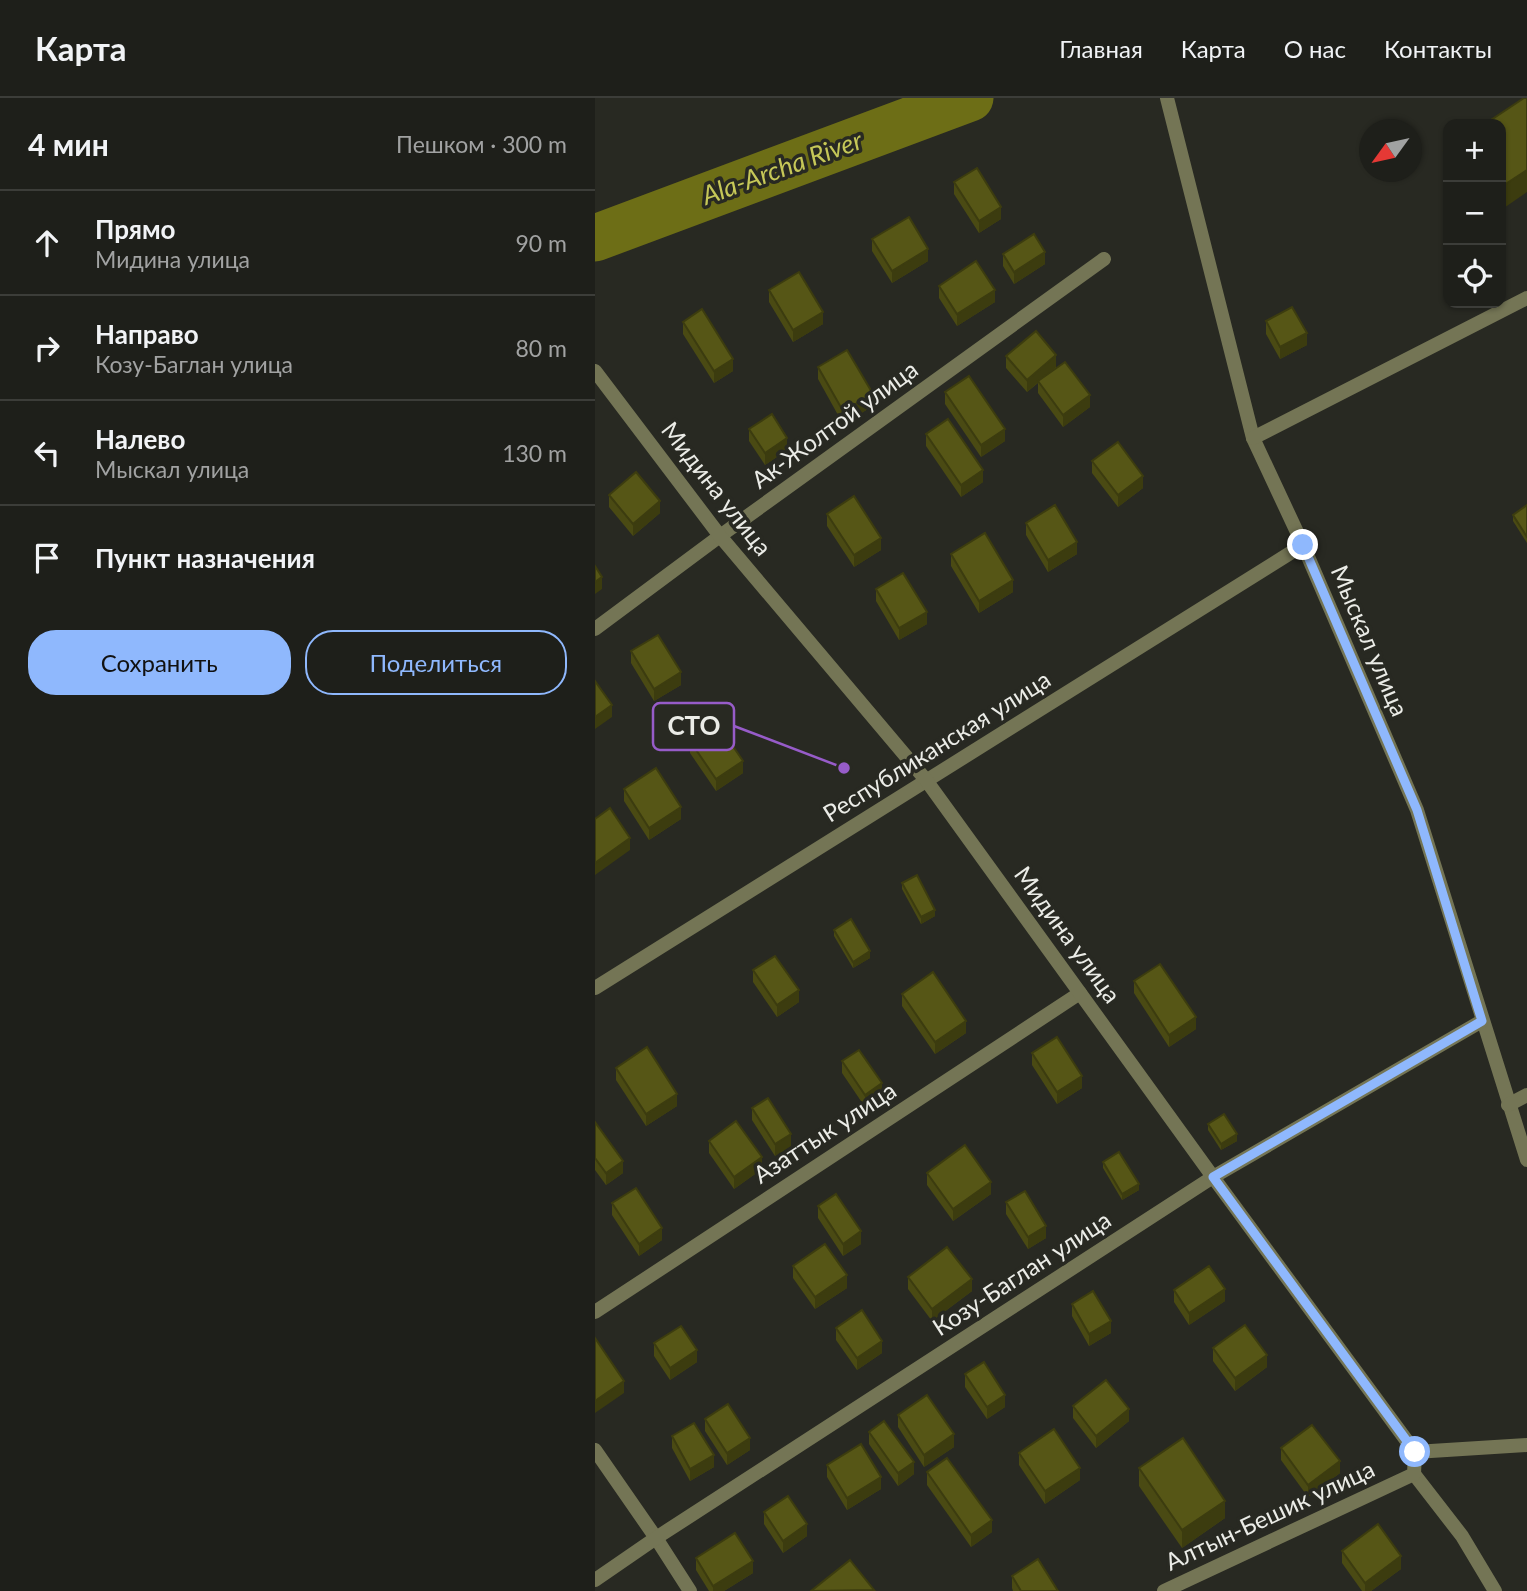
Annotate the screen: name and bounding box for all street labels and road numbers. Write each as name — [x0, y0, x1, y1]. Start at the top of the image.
street label: Ак-Жолтой улица — [745, 354, 923, 494]
street label: Мидина улица — [656, 415, 778, 561]
street label: Мыскал улица — [1326, 561, 1415, 720]
street label: Республиканская улица — [817, 664, 1055, 828]
street label: Мидина улица — [1009, 860, 1127, 1008]
street label: Азаттык улица — [747, 1075, 901, 1189]
street label: Козу-Баглан улица — [927, 1204, 1116, 1341]
street label: Алтын-Бешик улица — [1160, 1453, 1379, 1576]

